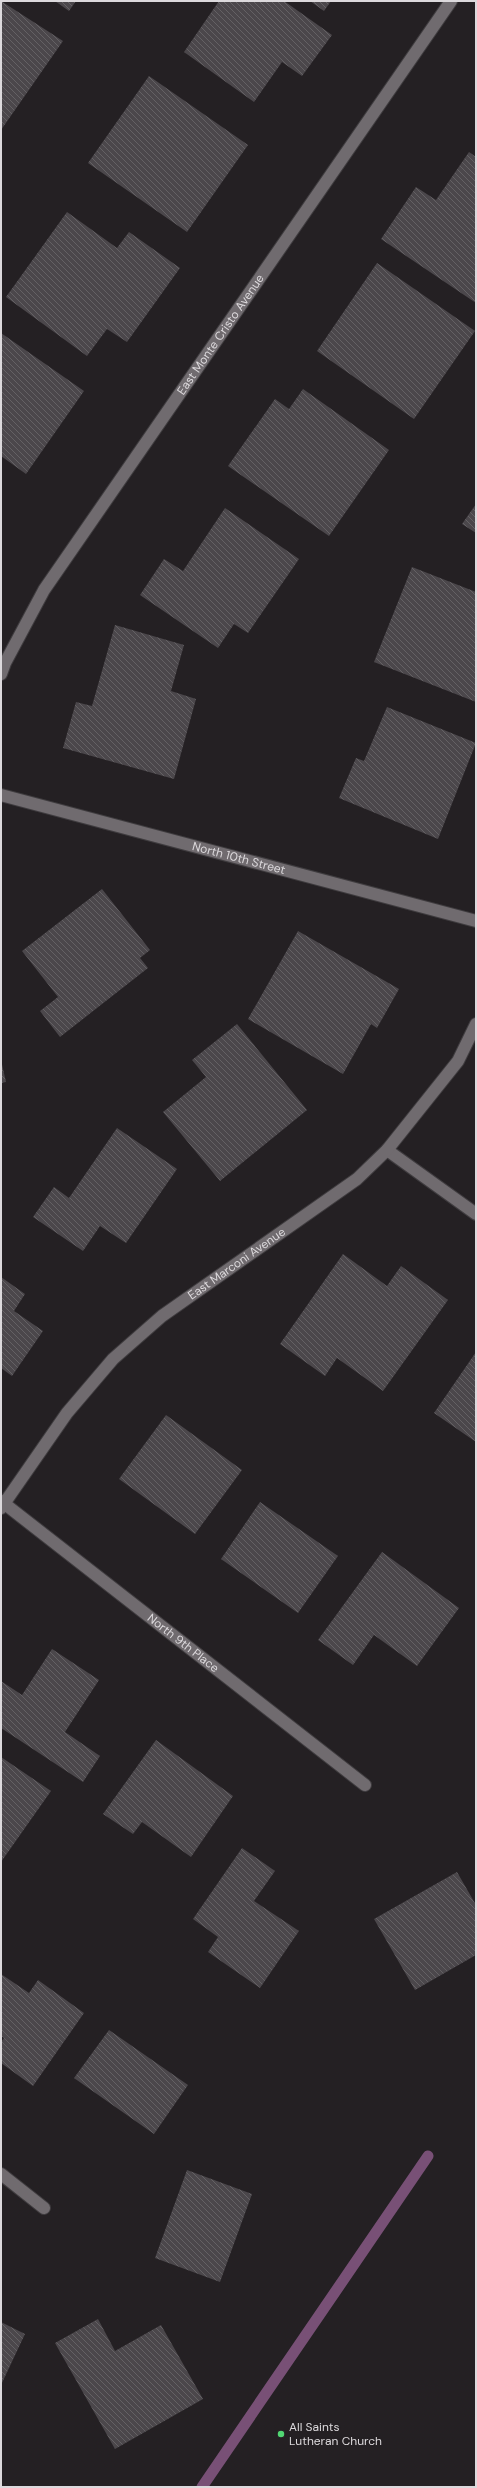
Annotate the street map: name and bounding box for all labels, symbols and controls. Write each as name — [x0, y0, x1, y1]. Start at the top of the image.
street label: East Monte Cristo Avenue — [173, 271, 268, 398]
street label: North 10th Street — [191, 838, 287, 878]
street label: East Marconi Avenue — [185, 1224, 289, 1303]
street label: North 9th Place — [144, 1610, 222, 1676]
place label: All Saints Lutheran Church — [289, 2419, 382, 2449]
marker: All Saints Lutheran Church — [276, 2429, 286, 2439]

